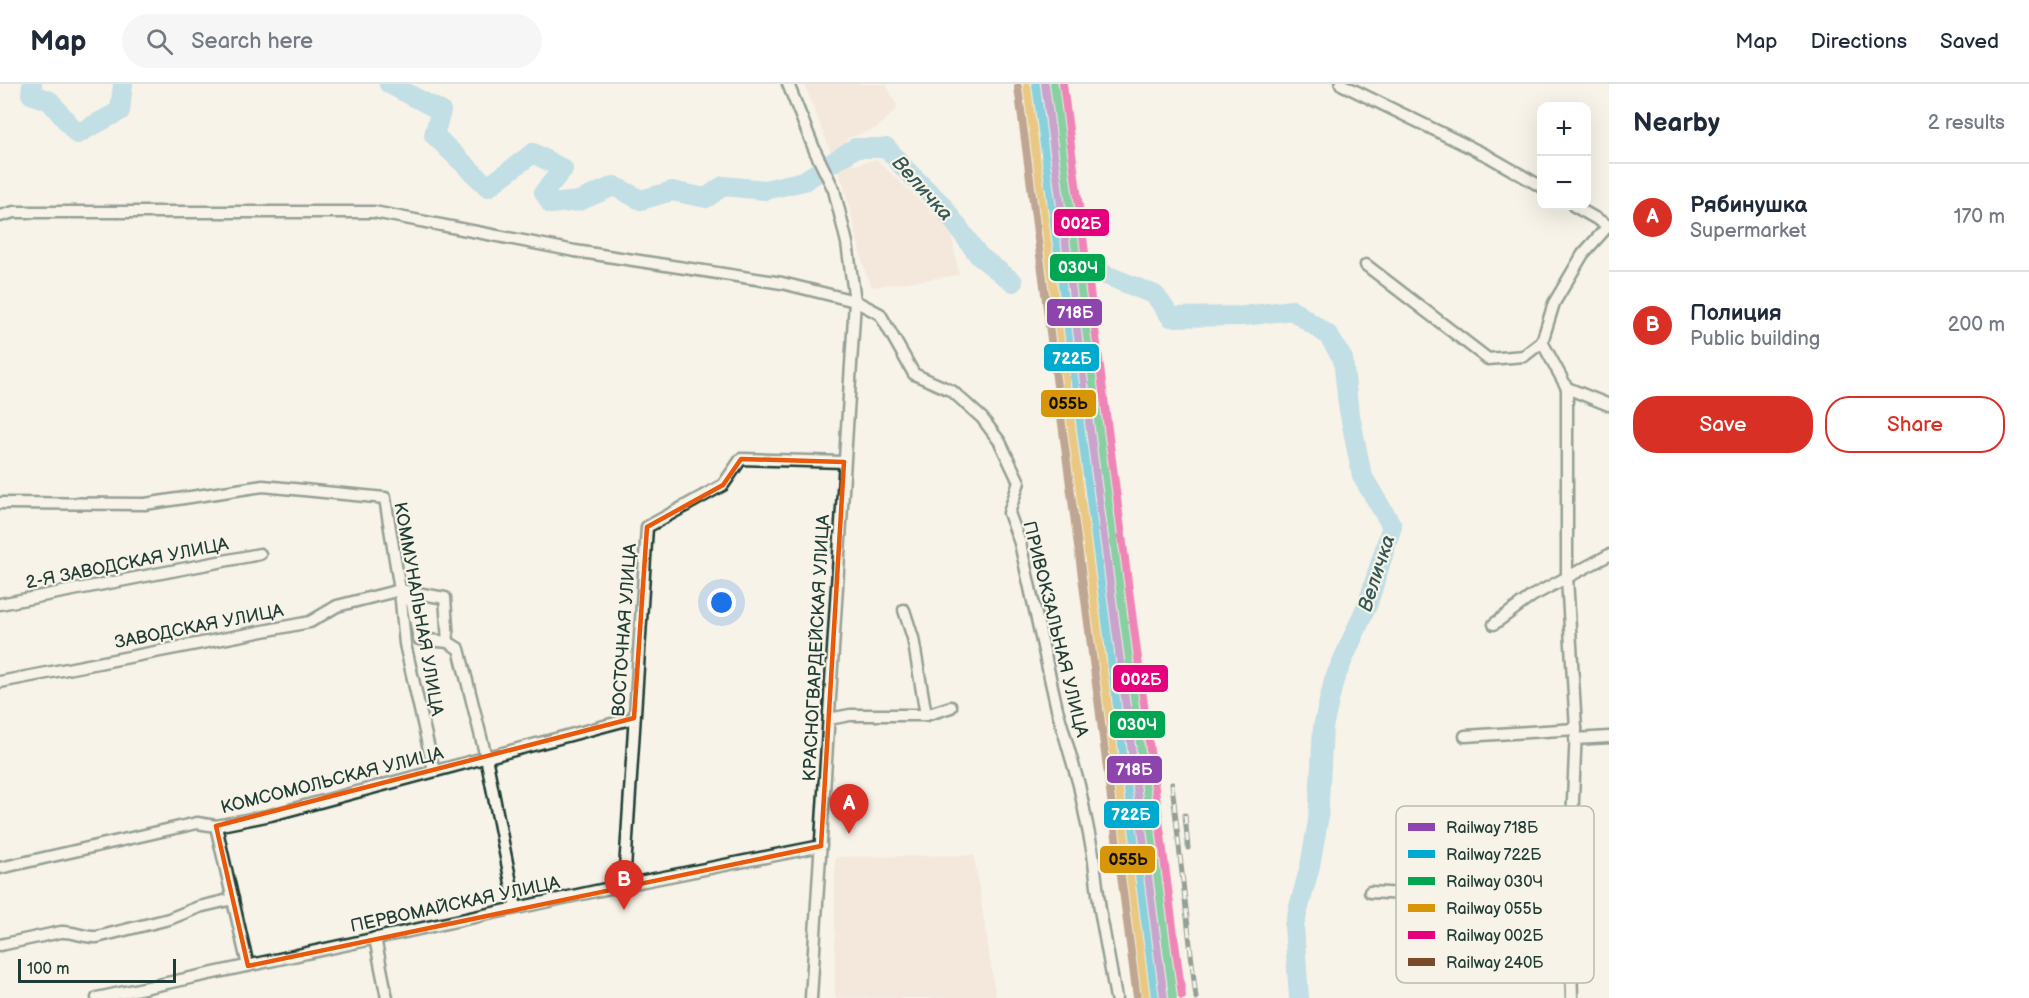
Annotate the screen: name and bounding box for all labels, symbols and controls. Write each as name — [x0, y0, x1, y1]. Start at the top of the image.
search box — [122, 14, 542, 68]
text: Map — [30, 25, 86, 58]
icon: search — [143, 25, 176, 58]
text: Search here — [191, 28, 313, 55]
text: Map — [1735, 29, 1778, 54]
text: Directions — [1811, 29, 1907, 54]
text: Saved — [1940, 29, 1999, 54]
map controls — [1537, 102, 1591, 210]
button: + — [1537, 102, 1591, 156]
text: Nearby — [1633, 108, 1720, 139]
text: 2 results — [1928, 111, 2005, 135]
water label: Величка — [887, 151, 958, 226]
button: − — [1537, 156, 1591, 210]
text: Рябинушка — [1690, 192, 1807, 219]
text: A — [1646, 205, 1659, 229]
text: 170 m — [1954, 205, 2005, 229]
line badge: 002Б — [1053, 208, 1110, 237]
text: 002Б — [1061, 215, 1102, 234]
text: Supermarket — [1690, 219, 1806, 243]
line badge: 030Ч — [1049, 253, 1106, 282]
text: 030Ч — [1058, 259, 1098, 278]
line badge: 718Б — [1046, 298, 1103, 327]
text: Полиция — [1690, 300, 1782, 327]
text: 718Б — [1057, 304, 1094, 323]
text: B — [1645, 313, 1660, 337]
text: 200 m — [1948, 313, 2005, 337]
text: Public building — [1690, 327, 1820, 351]
line badge: 722Б — [1043, 343, 1100, 372]
text: 722Б — [1052, 350, 1092, 369]
line badge: 055Ь — [1040, 389, 1097, 418]
text: 055Ь — [1049, 395, 1088, 414]
button: Save — [1633, 396, 1813, 453]
button: Share — [1825, 396, 2005, 453]
street label: КОММУНАЛЬНАЯ УЛИЦА — [389, 501, 448, 718]
street label: КРАСНОГВАРДЕЙСКАЯ УЛИЦА — [799, 514, 834, 782]
street label: ПРИВОКЗАЛЬНАЯ УЛИЦА — [1018, 519, 1093, 739]
water label: Величка — [1353, 532, 1401, 615]
street label: 2-Я ЗАВОДСКАЯ УЛИЦА — [24, 534, 230, 593]
street label: ВОСТОЧНАЯ УЛИЦА — [608, 543, 641, 717]
your location — [707, 588, 736, 617]
street label: ЗАВОДСКАЯ УЛИЦА — [113, 600, 285, 653]
line badge: 002Б — [1112, 664, 1169, 693]
text: 002Б — [1121, 671, 1162, 690]
line badge: 030Ч — [1109, 710, 1166, 739]
text: 030Ч — [1117, 716, 1157, 735]
street label: КОМСОМОЛЬСКАЯ УЛИЦА — [219, 743, 446, 818]
line badge: 718Б — [1106, 755, 1163, 784]
text: 718Б — [1116, 761, 1153, 780]
pin: A — [830, 784, 868, 834]
line badge: 722Б — [1103, 800, 1160, 829]
text: 722Б — [1111, 806, 1151, 825]
legend — [1396, 806, 1594, 983]
text: Railway 718Б — [1446, 819, 1539, 838]
line badge: 055Ь — [1099, 845, 1156, 874]
text: Railway 722Б — [1446, 846, 1542, 865]
text: 055Ь — [1109, 851, 1148, 870]
pin: B — [604, 860, 644, 910]
street label: ПЕРВОМАЙСКАЯ УЛИЦА — [348, 872, 562, 937]
text: Railway 030Ч — [1446, 873, 1543, 892]
text: Railway 055Ь — [1446, 900, 1543, 919]
text: Railway 002Б — [1446, 927, 1544, 946]
text: Railway 240Б — [1446, 954, 1544, 973]
scale bar — [18, 956, 176, 984]
text: 100 m — [27, 960, 70, 979]

